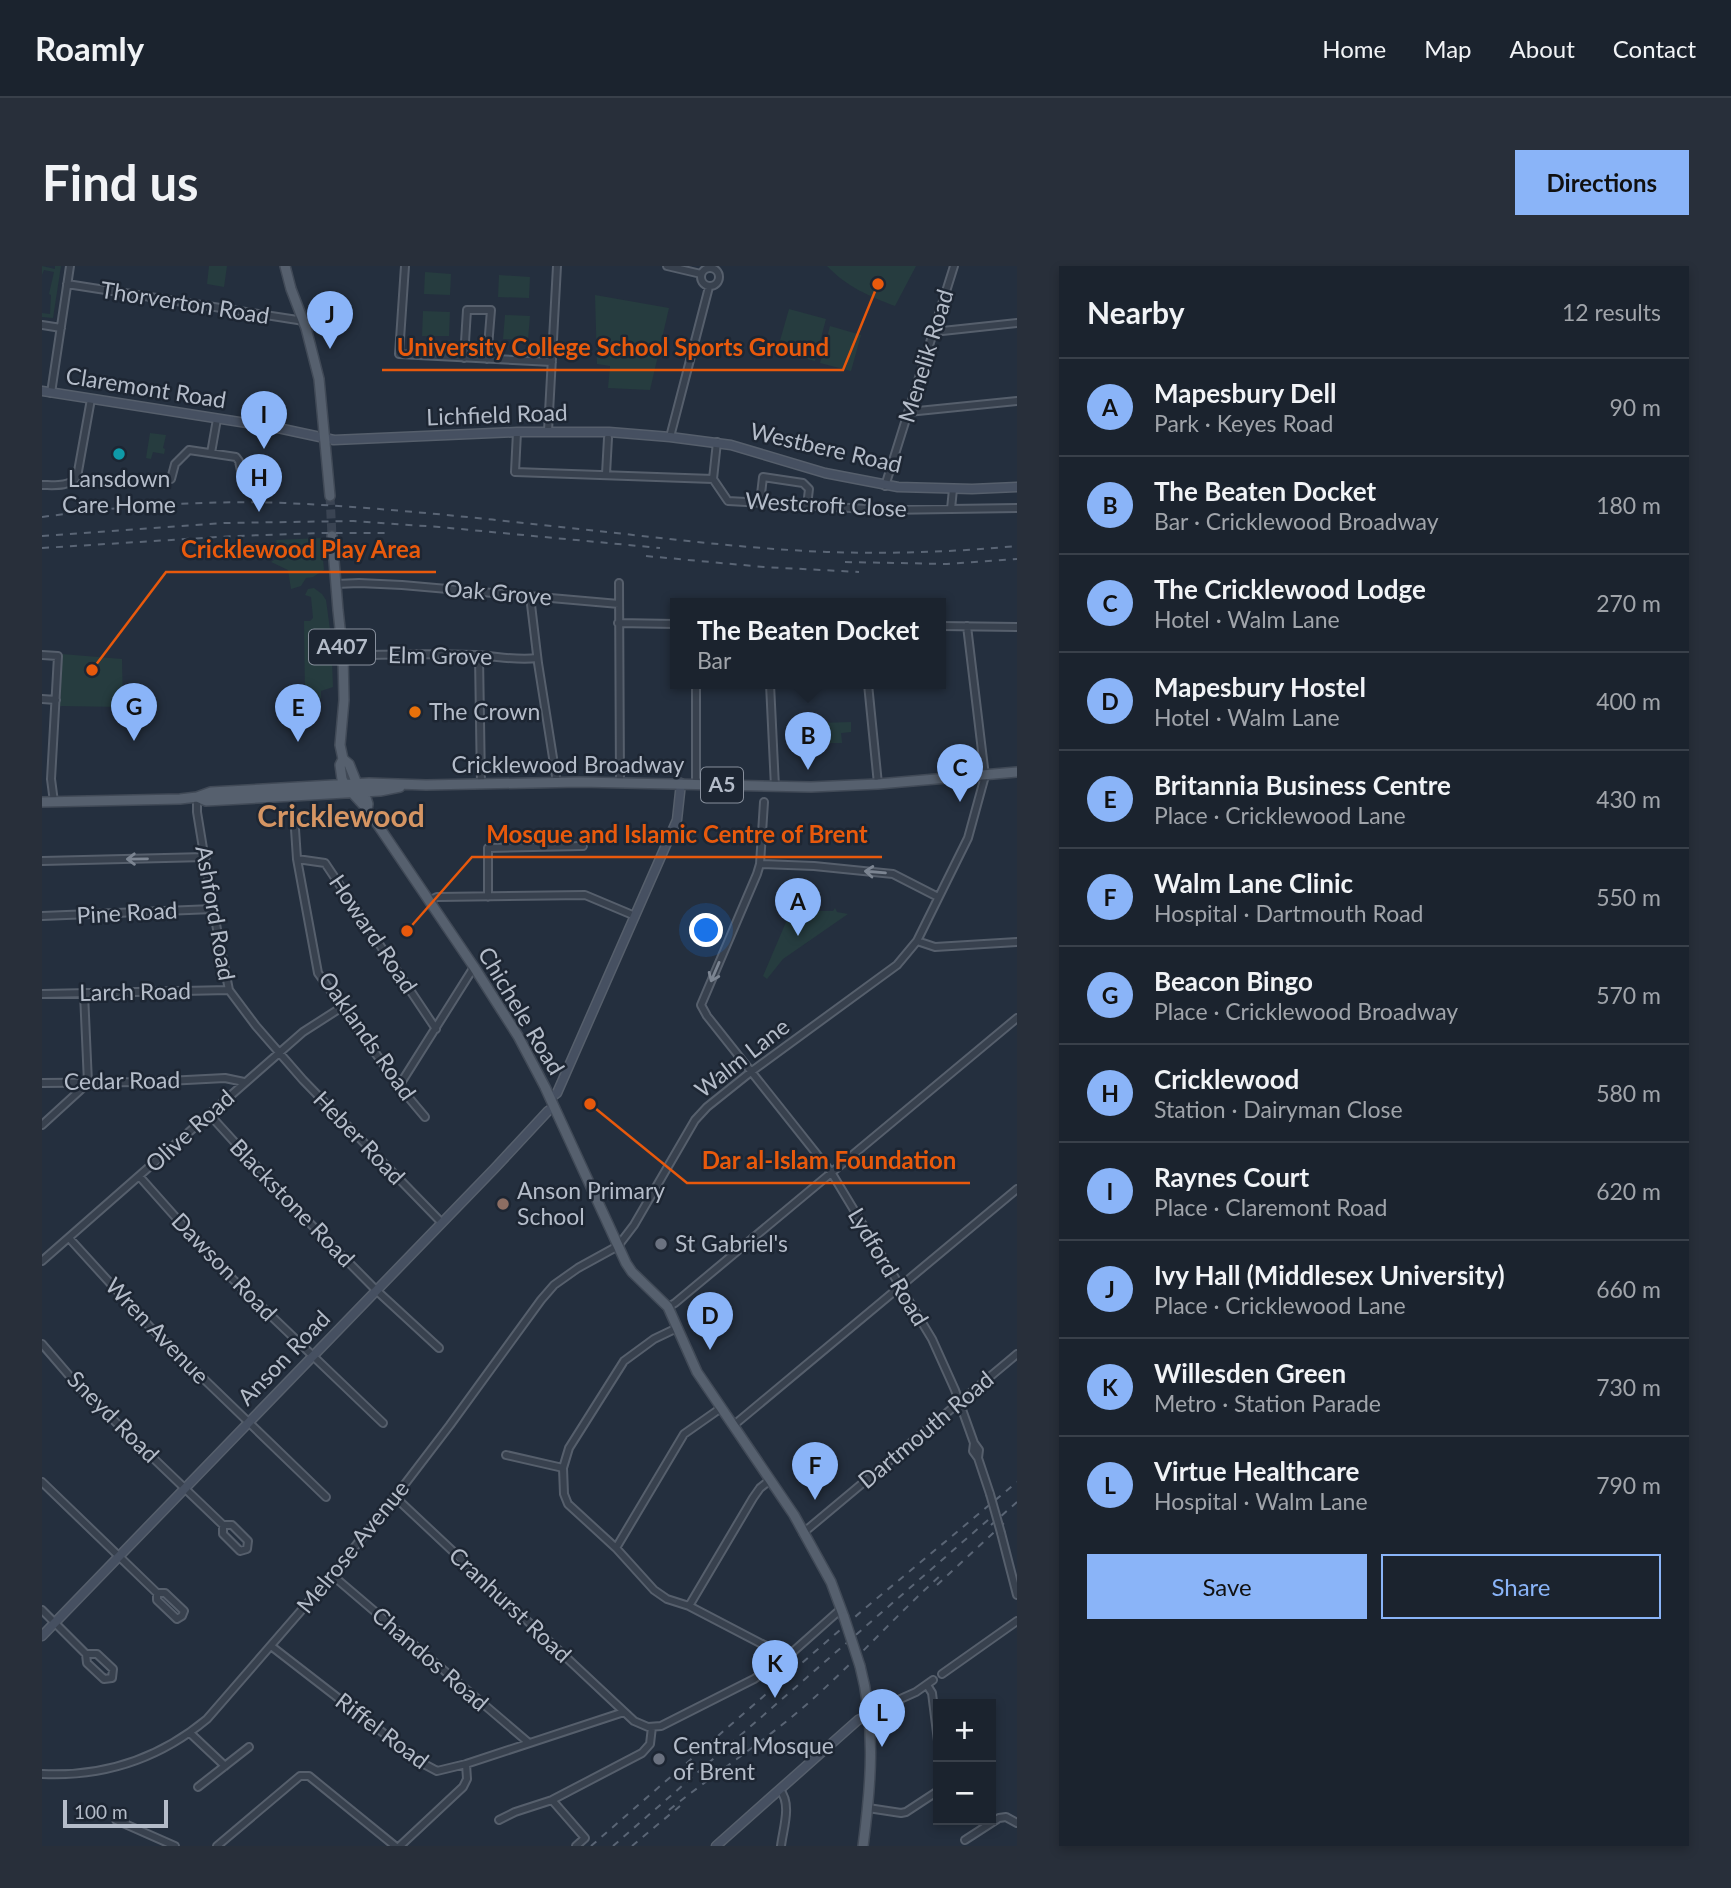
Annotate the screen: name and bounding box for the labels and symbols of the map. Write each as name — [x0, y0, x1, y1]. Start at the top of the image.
street label: Thorverton Road — [99, 275, 272, 329]
street label: Menelik Road — [892, 286, 959, 426]
pin: J — [307, 291, 353, 349]
callout: University College School Sports Ground — [382, 325, 843, 370]
text: University College School Sports Ground — [397, 332, 829, 361]
street label: Claremont Road — [64, 361, 228, 414]
pin: I — [241, 391, 287, 449]
street label: Lichfield Road — [426, 398, 568, 430]
street label: Westbere Road — [748, 416, 905, 478]
marker: Lansdown Care Home — [111, 446, 127, 462]
pin: H — [236, 454, 282, 512]
place label: Lansdown Care Home — [62, 464, 176, 518]
street label: Westcroft Close — [744, 486, 908, 522]
callout: Cricklewood Play Area — [166, 527, 436, 572]
text: Cricklewood Play Area — [181, 534, 421, 563]
street label: Oak Grove — [443, 573, 553, 611]
road number: A407 — [309, 630, 375, 664]
street label: Elm Grove — [388, 640, 492, 670]
pin: G — [111, 683, 157, 741]
pin: E — [275, 684, 321, 742]
place label: The Crown — [429, 697, 540, 725]
marker: The Crown — [407, 704, 423, 720]
pin: B — [785, 712, 831, 770]
pin: C — [937, 744, 983, 802]
street label: Cricklewood Broadway — [452, 750, 685, 778]
road number: A5 — [701, 768, 743, 802]
district label: Cricklewood — [257, 797, 425, 833]
callout: Mosque and Islamic Centre of Brent — [472, 812, 882, 857]
text: Mosque and Islamic Centre of Brent — [486, 819, 868, 848]
street label: Ashford Road — [190, 843, 242, 983]
one-way arrow — [126, 852, 149, 866]
one-way arrow — [864, 865, 887, 878]
street label: Howard Road — [324, 869, 424, 998]
pin: A — [775, 878, 821, 936]
street label: Pine Road — [76, 895, 178, 929]
your location — [689, 913, 723, 947]
street label: Chichele Road — [473, 941, 571, 1079]
one-way arrow — [708, 961, 721, 983]
street label: Oaklands Road — [313, 966, 422, 1105]
street label: Larch Road — [79, 976, 191, 1006]
street label: Walm Lane — [688, 1012, 794, 1103]
street label: Cedar Road — [64, 1065, 180, 1095]
street label: Olive Road — [139, 1083, 239, 1177]
street label: Heber Road — [308, 1085, 411, 1190]
street label: Blackstone Road — [225, 1132, 361, 1272]
callout: Dar al-Islam Foundation — [687, 1138, 970, 1183]
text: Dar al-Islam Foundation — [702, 1145, 956, 1174]
place label: Anson Primary School — [517, 1176, 665, 1230]
marker: Anson Primary School — [495, 1196, 511, 1212]
street label: Lydford Road — [843, 1202, 935, 1330]
street label: Dawson Road — [166, 1206, 283, 1326]
place label: St Gabriel's — [675, 1229, 788, 1257]
marker: St Gabriel's — [653, 1236, 669, 1252]
street label: Wren Avenue — [100, 1271, 215, 1389]
pin: D — [687, 1292, 733, 1350]
street label: Anson Road — [231, 1304, 335, 1411]
street label: Sneyd Road — [62, 1365, 165, 1468]
street label: Dartmouth Road — [852, 1365, 999, 1494]
pin: F — [792, 1442, 838, 1500]
street label: Melrose Avenue — [290, 1474, 414, 1618]
street label: Cranhurst Road — [444, 1541, 578, 1668]
street label: Chandos Road — [367, 1600, 495, 1716]
pin: K — [752, 1640, 798, 1698]
street label: Riffel Road — [331, 1686, 435, 1774]
pin: L — [859, 1689, 905, 1747]
place label: Central Mosque of Brent — [673, 1731, 834, 1785]
marker: Central Mosque of Brent — [651, 1751, 667, 1767]
scale bar — [63, 1797, 168, 1829]

